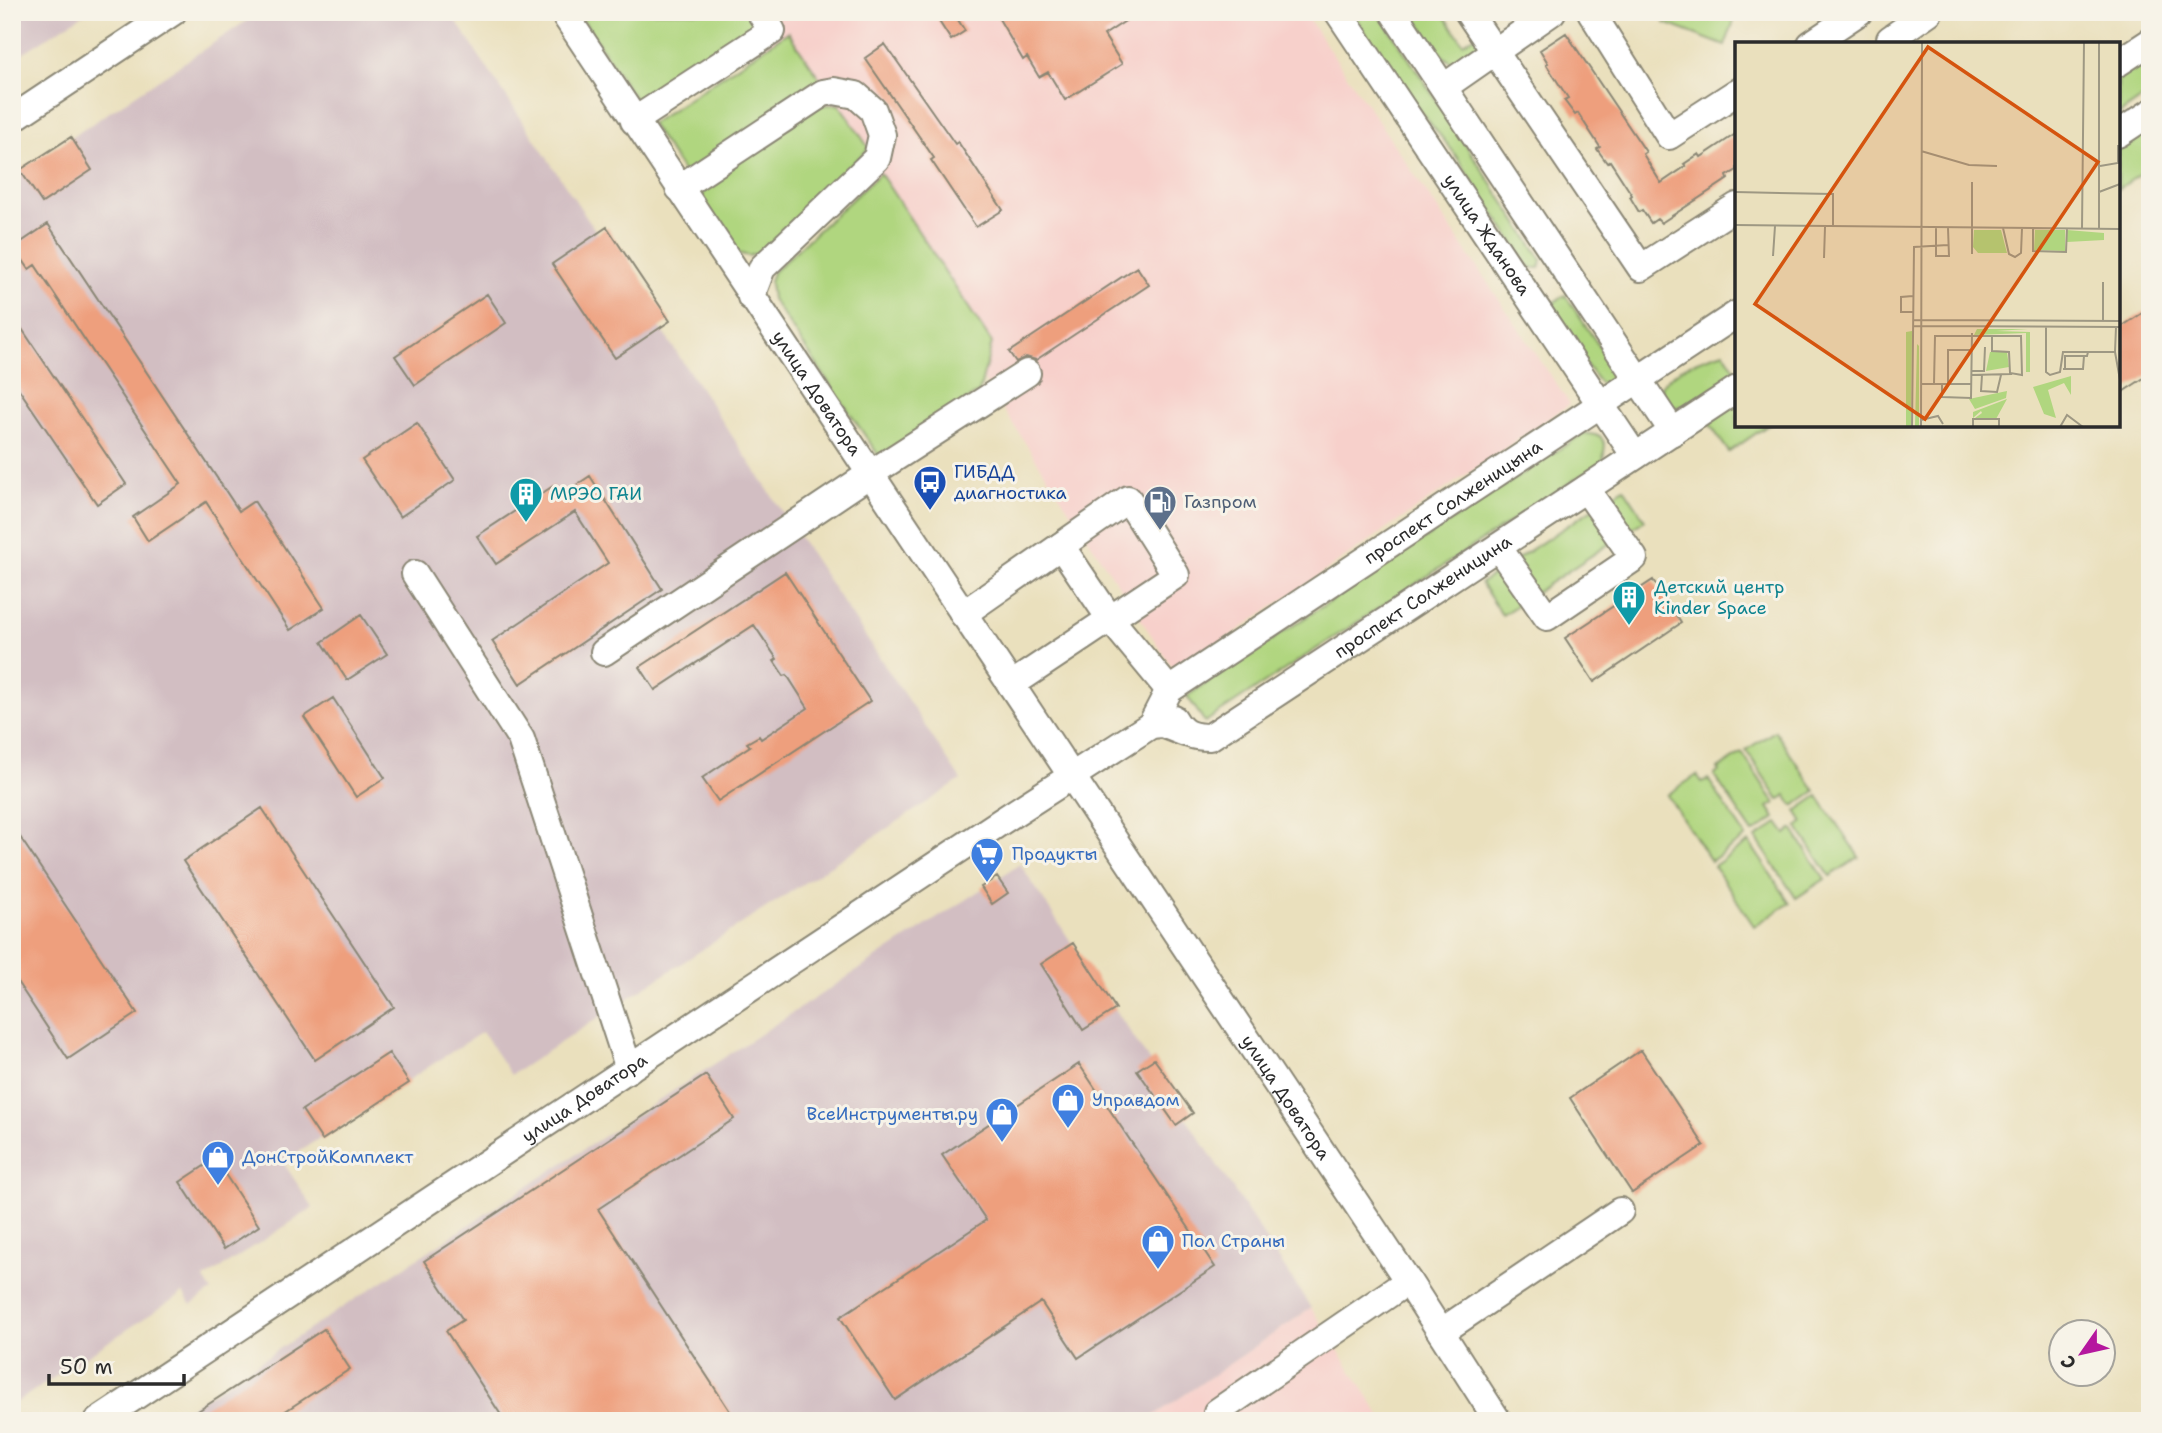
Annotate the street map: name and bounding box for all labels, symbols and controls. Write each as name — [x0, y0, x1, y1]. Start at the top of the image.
inset map — [1735, 42, 2120, 427]
street label: улица Жданова — [1438, 169, 1536, 300]
street label: улица Доватора — [767, 326, 867, 460]
street label: проспект Солженицына — [1359, 434, 1547, 570]
place label: ГИБДД диагностика — [954, 460, 1067, 505]
bus stop icon: ГИБДД диагностика — [911, 463, 949, 512]
building icon: МРЭО ГАИ — [507, 475, 545, 524]
place label: МРЭО ГАИ — [550, 482, 642, 506]
fuel station icon: Газпром — [1141, 483, 1179, 532]
place label: Газпром — [1184, 490, 1257, 514]
street label: проспект Солженицина — [1330, 529, 1516, 664]
place label: Детский центр Kinder Space — [1654, 575, 1784, 620]
building icon: Детский центр Kinder Space — [1610, 578, 1648, 627]
supermarket icon: Продукты — [968, 835, 1006, 884]
place label: Продукты — [1012, 842, 1098, 866]
street label: улица Доватора — [1235, 1030, 1336, 1165]
street label: улица Доватора — [517, 1048, 652, 1148]
shop icon: Управдом — [1049, 1081, 1087, 1130]
place label: Управдом — [1092, 1088, 1179, 1112]
shop icon: ВсеИнструменты.ру — [983, 1095, 1021, 1144]
place label: ВсеИнструменты.ру — [807, 1102, 978, 1126]
shop icon: ДонСтройКомплект — [199, 1138, 237, 1187]
place label: ДонСтройКомплект — [242, 1145, 414, 1169]
shop icon: Пол Страны — [1139, 1222, 1177, 1271]
place label: Пол Страны — [1182, 1229, 1285, 1253]
north arrow — [2046, 1318, 2116, 1388]
scale bar — [49, 1342, 184, 1386]
text: С — [2055, 1350, 2082, 1374]
text: 50 m — [60, 1353, 113, 1381]

